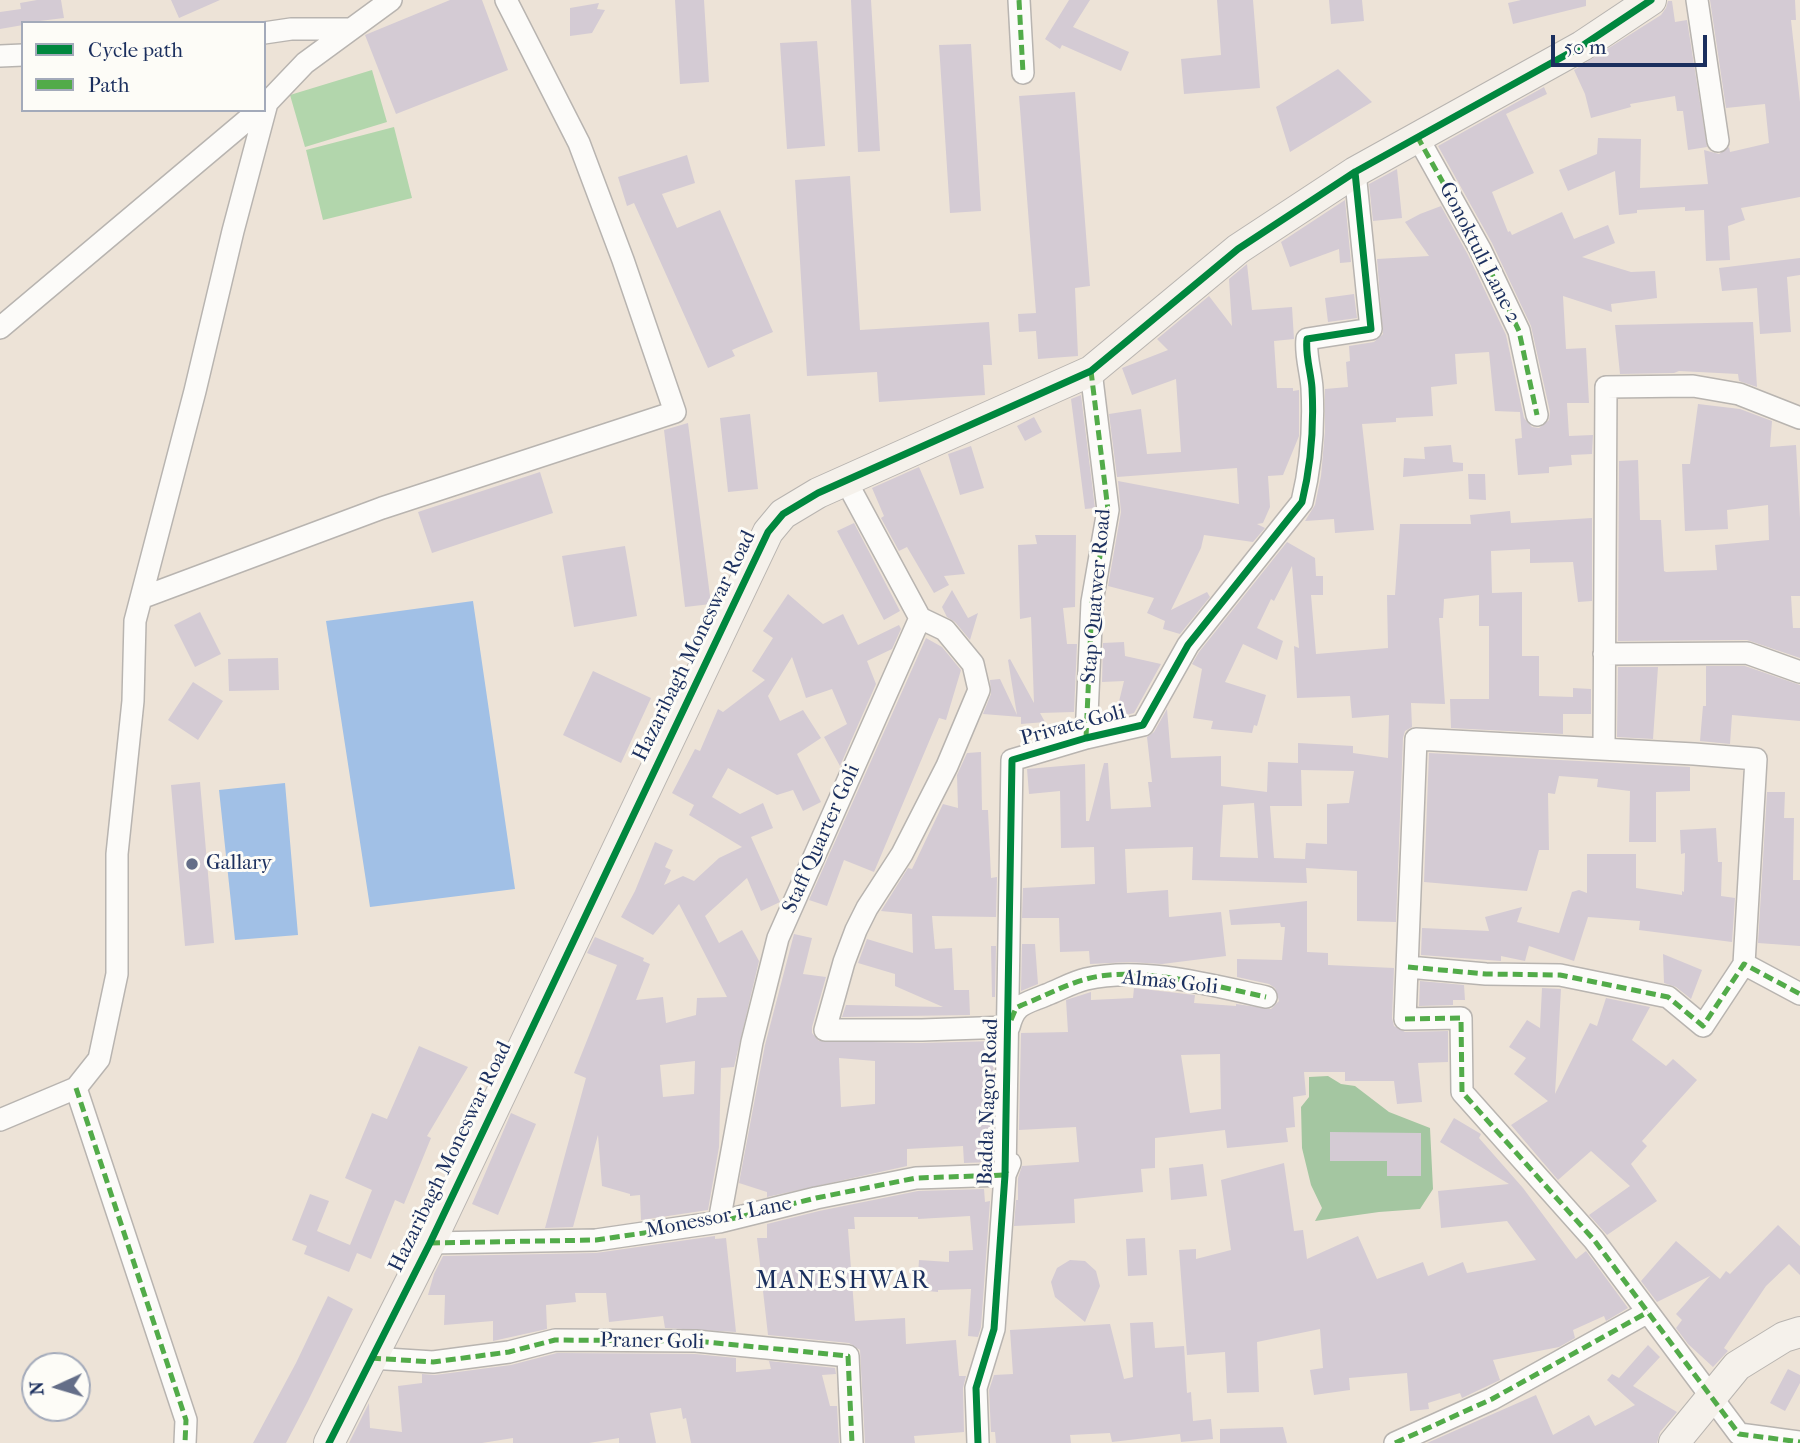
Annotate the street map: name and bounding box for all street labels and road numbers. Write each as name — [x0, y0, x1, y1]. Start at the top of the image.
street label: Gonoktuli Lane 2 — [1433, 178, 1525, 328]
street label: Stap Quatwer Road — [1077, 508, 1117, 684]
street label: Hazaribagh Moneswar Road — [628, 527, 762, 765]
street label: Private Goli — [1018, 700, 1128, 752]
street label: Staff Quarter Goli — [778, 761, 866, 917]
street label: Almas Goli — [1121, 965, 1219, 1001]
street label: Badda Nagor Road — [973, 1018, 1005, 1186]
street label: Hazaribagh Moneswar Road — [384, 1038, 518, 1276]
street label: Monessor 1 Lane — [644, 1191, 794, 1245]
street label: Praner Goli — [599, 1328, 705, 1356]

